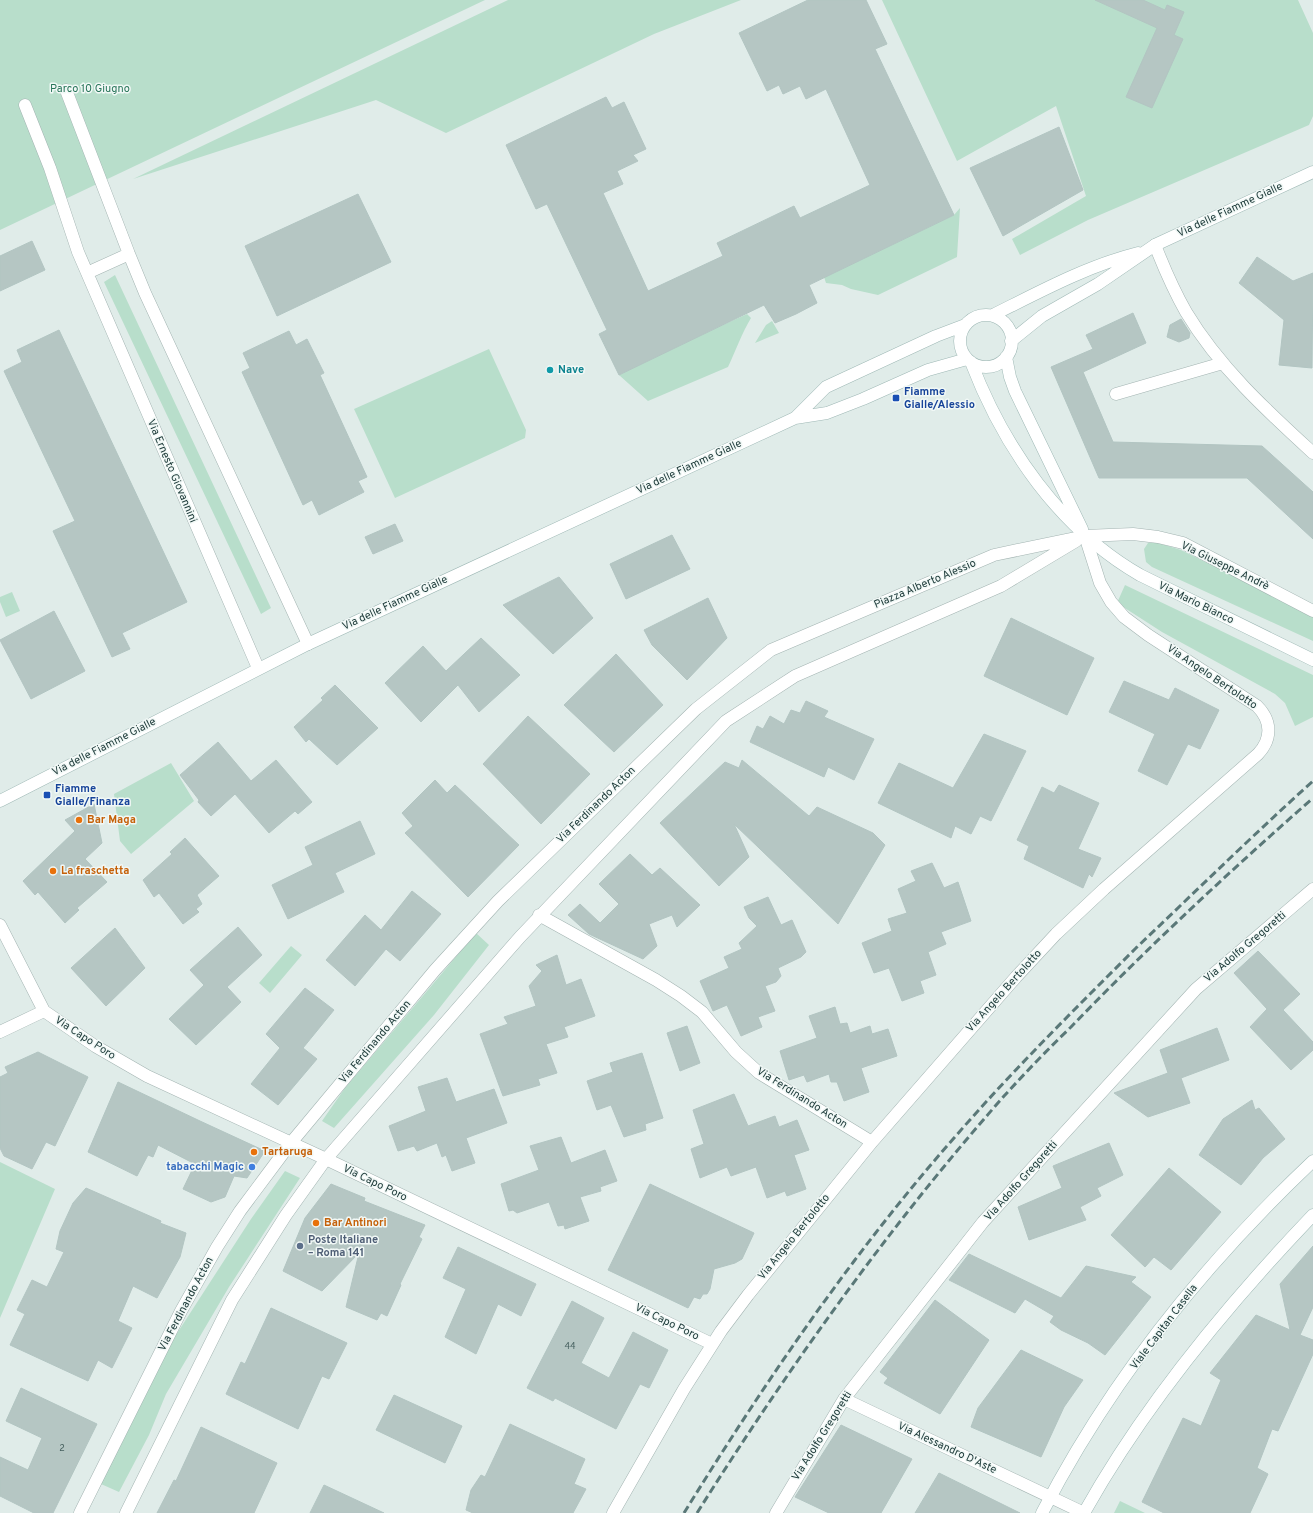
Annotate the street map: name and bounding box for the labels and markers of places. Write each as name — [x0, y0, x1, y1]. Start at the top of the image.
place label: Nave — [558, 363, 584, 377]
marker: Nave — [545, 365, 555, 375]
place label: Fiamme Gialle/Alessio — [904, 385, 975, 412]
marker: Fiamme Gialle/Alessio — [891, 393, 901, 403]
place label: Fiamme Gialle/Finanza — [55, 782, 130, 809]
marker: Fiamme Gialle/Finanza — [42, 790, 52, 800]
place label: Bar Maga — [87, 813, 136, 827]
marker: Bar Maga — [74, 815, 84, 825]
place label: La fraschetta — [61, 864, 129, 878]
marker: La fraschetta — [48, 866, 58, 876]
place label: Tartaruga — [262, 1145, 313, 1159]
marker: Tartaruga — [249, 1147, 259, 1157]
place label: tabacchi Magic — [166, 1160, 244, 1174]
marker: tabacchi Magic — [247, 1162, 257, 1172]
place label: Bar Antinori — [324, 1216, 387, 1230]
marker: Bar Antinori — [311, 1218, 321, 1228]
place label: Poste Italiane – Roma 141 — [308, 1233, 378, 1260]
marker: Poste Italiane – Roma 141 — [295, 1241, 305, 1251]

